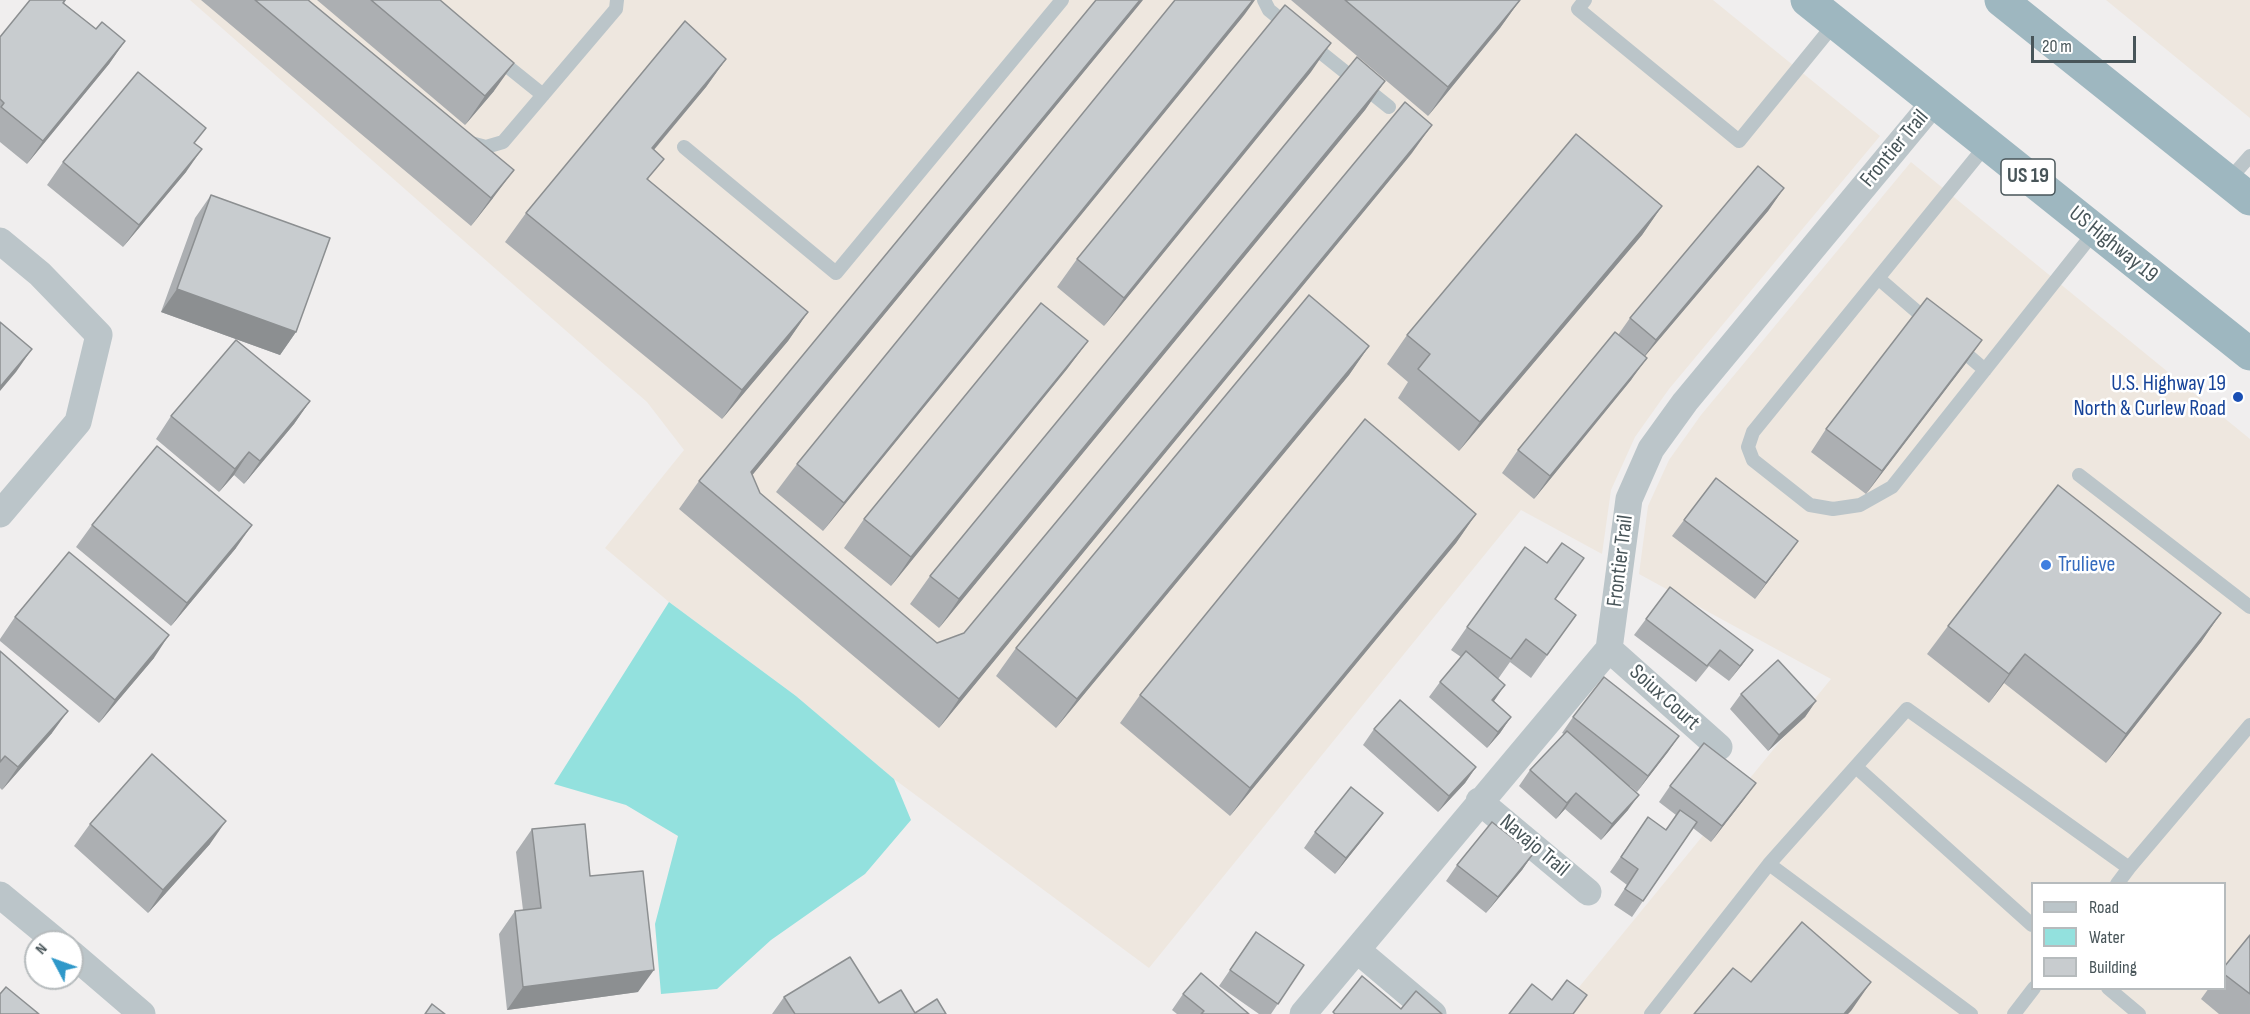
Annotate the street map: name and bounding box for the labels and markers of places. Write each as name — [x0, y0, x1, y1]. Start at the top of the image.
place label: U.S. Highway 19 North & Curlew Road — [2073, 371, 2226, 422]
marker: U.S. Highway 19 North & Curlew Road — [2231, 390, 2245, 404]
place label: Trulieve — [2058, 552, 2115, 578]
marker: Trulieve — [2039, 558, 2053, 572]

